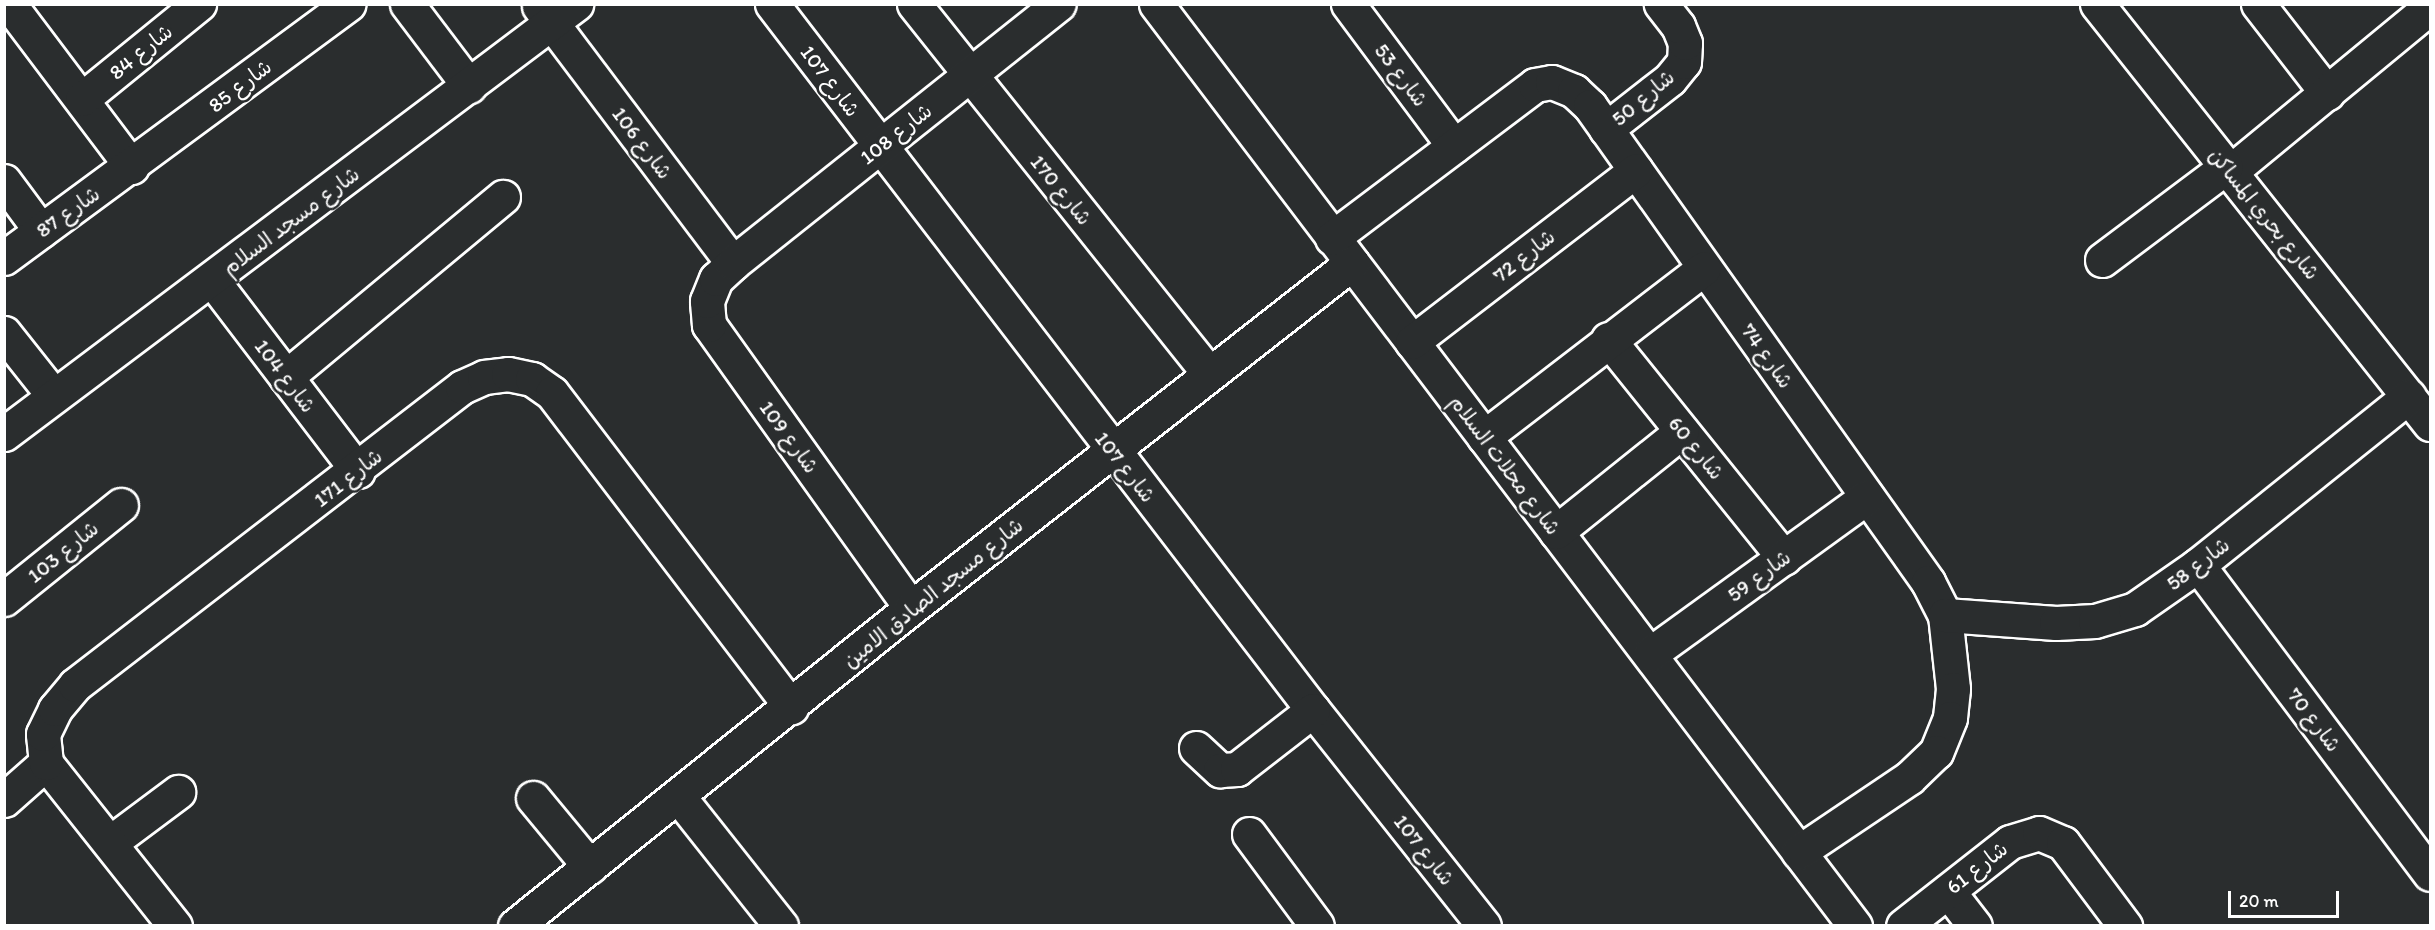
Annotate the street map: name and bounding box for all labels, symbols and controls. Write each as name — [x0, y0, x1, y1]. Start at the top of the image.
street label: شارع 84 — [104, 19, 178, 85]
street label: شارع 53 — [1369, 38, 1433, 112]
street label: شارع 107 — [795, 40, 865, 122]
street label: شارع 85 — [203, 54, 277, 118]
street label: شارع 50 — [1607, 65, 1679, 131]
street label: شارع 108 — [855, 98, 937, 170]
street label: شارع 106 — [607, 102, 677, 184]
street label: شارع بحري المساكن — [2203, 143, 2325, 285]
street label: شارع 170 — [1025, 150, 1097, 230]
street label: شارع مسجد السلام — [217, 161, 365, 281]
street label: شارع 87 — [31, 181, 105, 243]
street label: شارع 72 — [1488, 224, 1560, 288]
street label: شارع 74 — [1736, 319, 1798, 393]
street label: شارع 104 — [249, 334, 321, 418]
street label: شارع محلات السلام — [1444, 390, 1566, 540]
street label: شارع 109 — [754, 396, 824, 478]
street label: شارع 60 — [1663, 411, 1729, 485]
street label: شارع 107 — [1089, 426, 1161, 508]
street label: شارع 171 — [309, 443, 387, 513]
street label: شارع مسجد الصادق الامين — [838, 513, 1028, 673]
street label: شارع 103 — [22, 516, 104, 588]
street label: شارع 58 — [2161, 532, 2235, 596]
street label: شارع 59 — [1722, 545, 1796, 607]
street label: شارع 70 — [2282, 683, 2346, 757]
street label: شارع 107 — [1388, 809, 1460, 891]
street label: شارع 61 — [1941, 836, 2013, 900]
scale bar — [2231, 879, 2342, 917]
text: 20 m — [2239, 890, 2279, 912]

